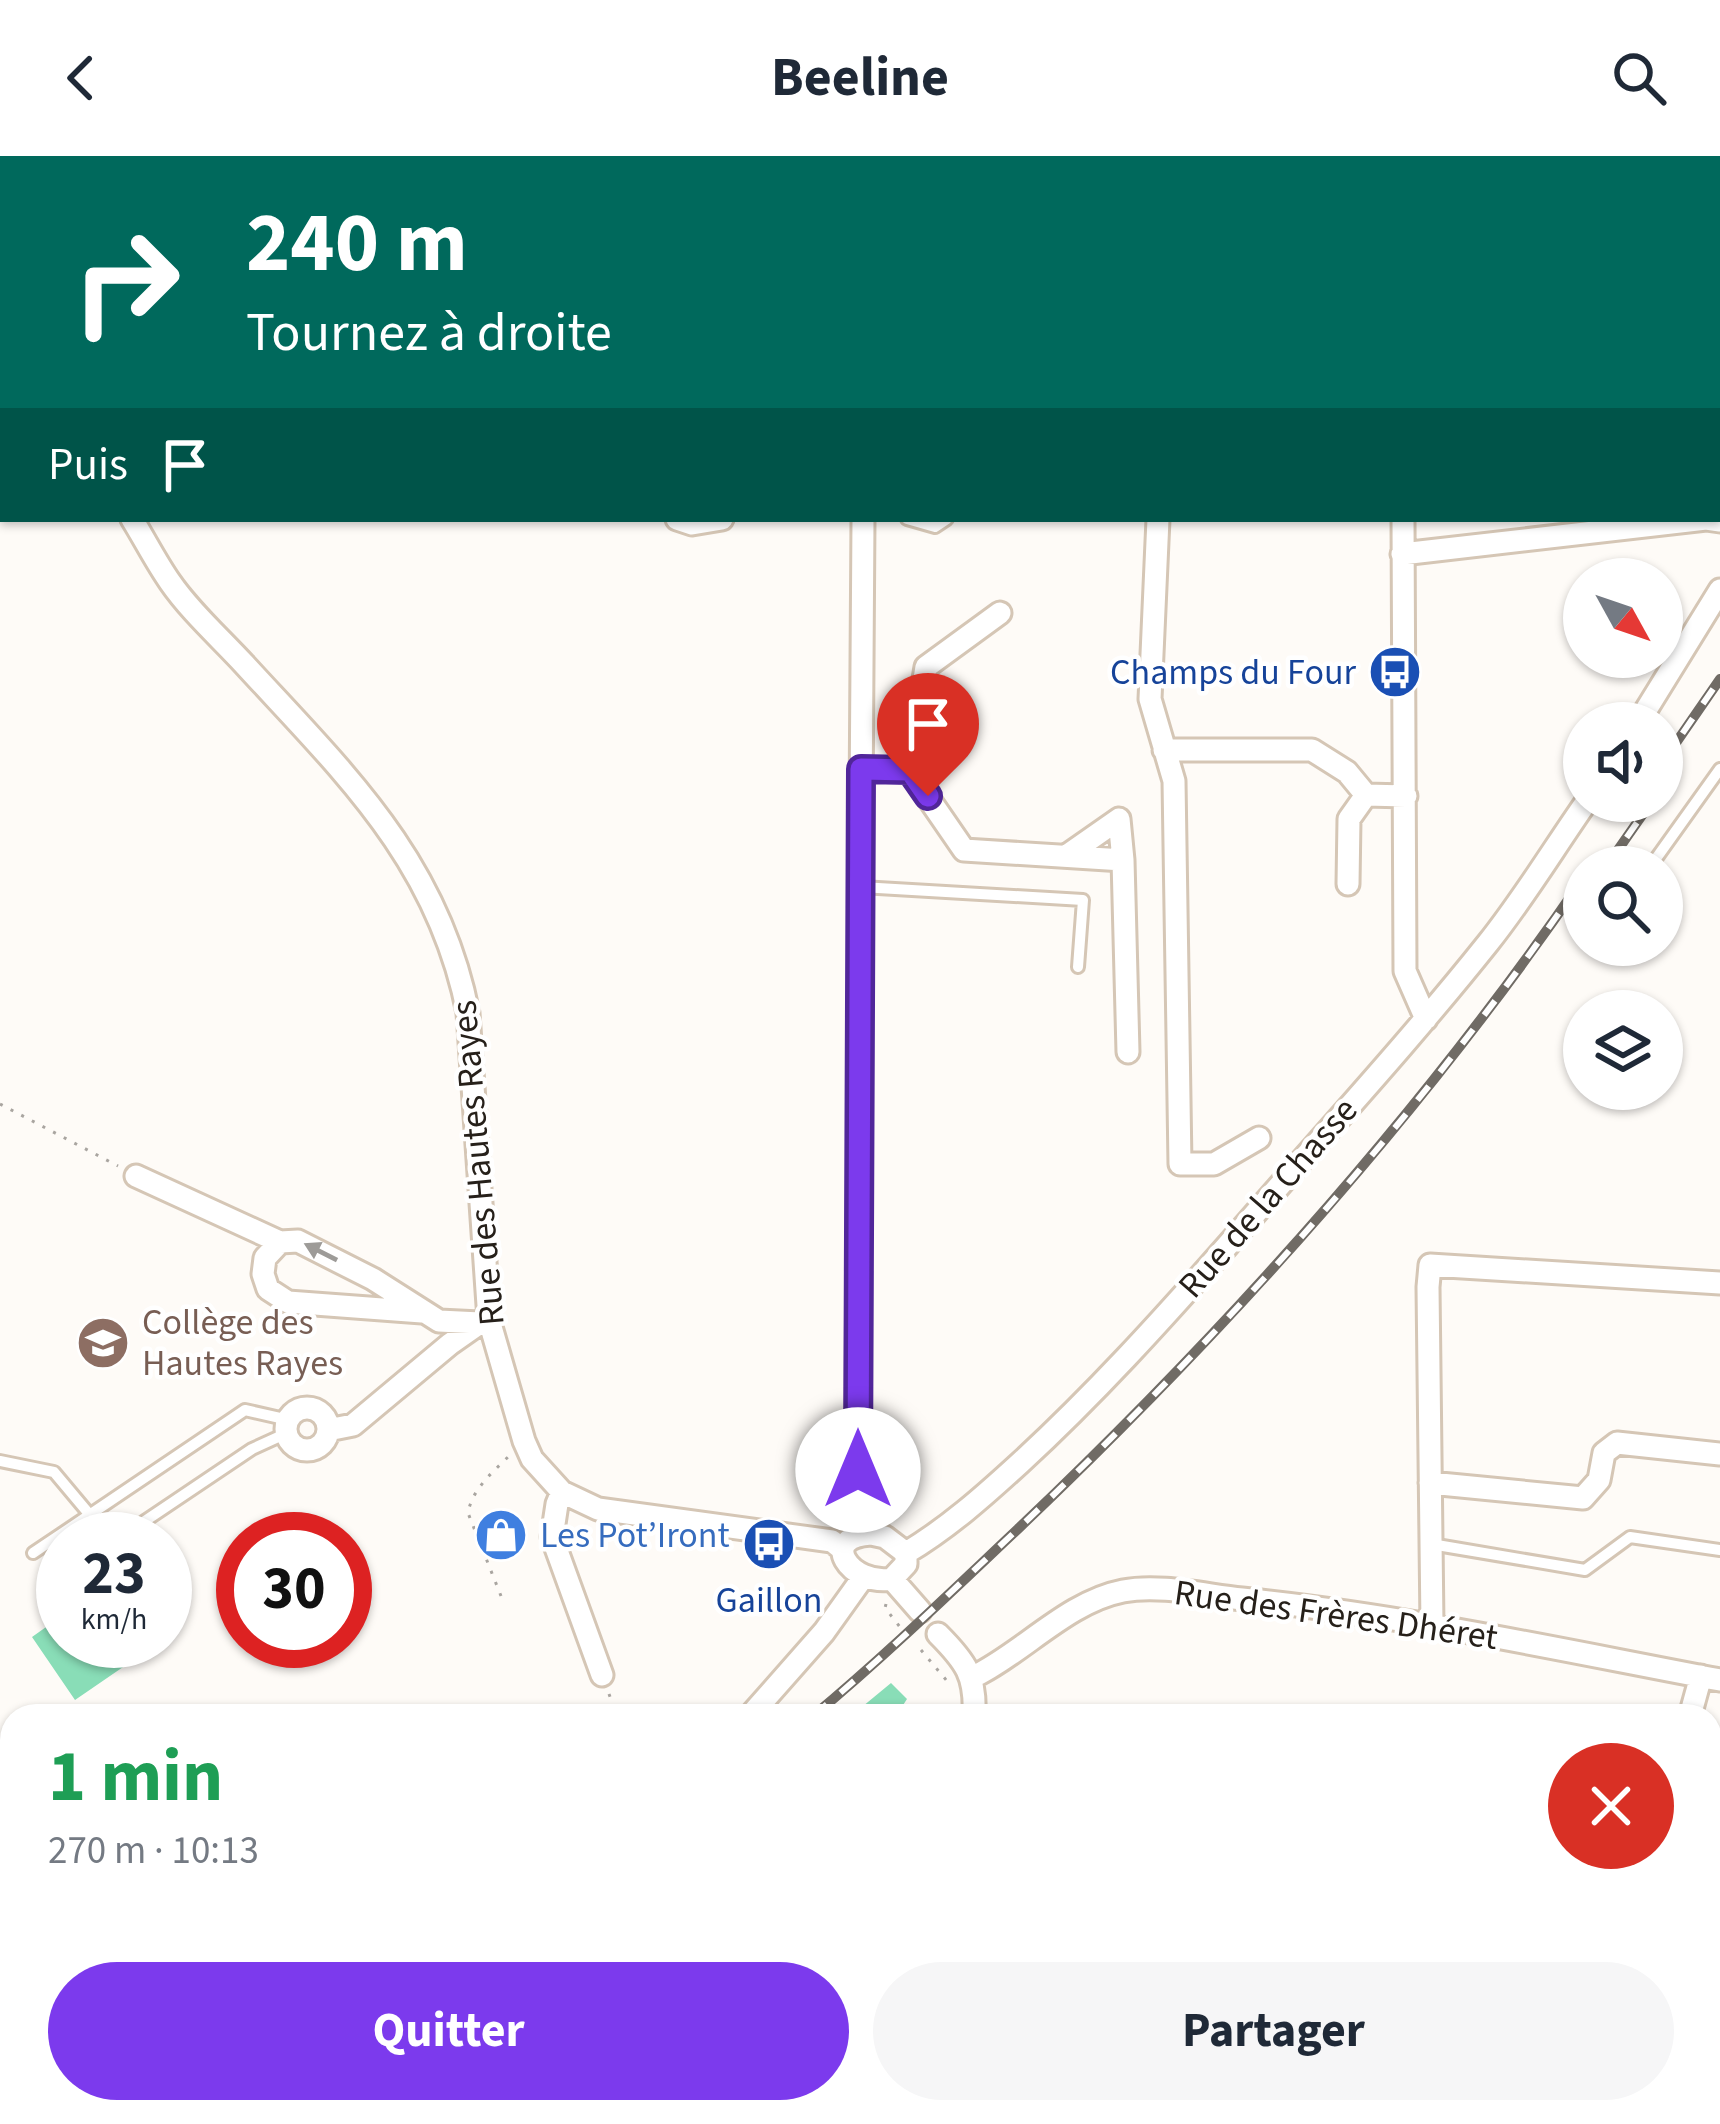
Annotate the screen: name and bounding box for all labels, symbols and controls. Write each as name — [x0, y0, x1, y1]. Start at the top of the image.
text: Beeline — [771, 40, 949, 117]
icon: back — [48, 45, 114, 111]
icon: search — [1606, 45, 1672, 111]
text: 240 m — [246, 184, 468, 304]
icon: right — [48, 204, 204, 360]
text: Tournez à droite — [246, 295, 612, 372]
icon: arrive — [152, 432, 218, 498]
text: Puis — [48, 433, 128, 497]
north arrow — [1563, 558, 1683, 678]
map controls — [1563, 558, 1683, 1110]
bus stop icon: Champs du Four — [1367, 644, 1423, 700]
place label: Champs du Four — [1110, 647, 1356, 698]
pin — [877, 673, 979, 796]
icon: arrive — [895, 691, 961, 757]
button: sound — [1563, 702, 1683, 822]
button: search — [1563, 846, 1683, 966]
button: layers — [1563, 990, 1683, 1110]
street label: Rue des Hautes Rayes — [438, 998, 518, 1328]
street label: Rue de la Chasse — [1166, 1087, 1370, 1309]
one-way arrow — [304, 1243, 339, 1263]
place label: Collège des Hautes Rayes — [142, 1297, 343, 1389]
school or university icon: Collège des Hautes Rayes — [75, 1315, 131, 1371]
position arrow — [795, 1407, 921, 1533]
shop icon: Les Pot’Iront — [473, 1507, 529, 1563]
place label: Les Pot’Iront — [540, 1510, 730, 1561]
speed limit sign: 30 — [216, 1512, 372, 1668]
bus stop icon: Gaillon — [741, 1516, 797, 1572]
text: 23 — [82, 1532, 146, 1617]
street label: Rue des Frères Dhéret — [1171, 1567, 1501, 1663]
place label: Gaillon — [716, 1575, 822, 1626]
text: km/h — [81, 1598, 147, 1641]
text: 1 min — [48, 1726, 223, 1829]
button: close — [1548, 1743, 1674, 1869]
text: 270 m · 10:13 — [48, 1823, 259, 1879]
button: Quitter — [48, 1962, 849, 2100]
button: Partager — [873, 1962, 1674, 2100]

